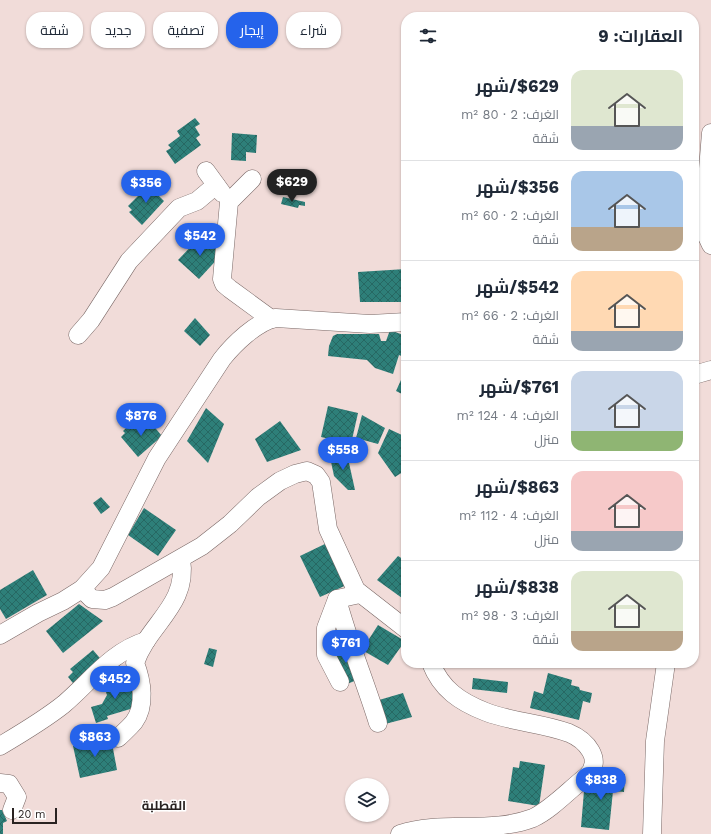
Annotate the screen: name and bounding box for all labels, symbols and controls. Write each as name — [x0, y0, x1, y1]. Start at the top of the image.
chip: شقة — [26, 12, 83, 48]
chip: جديد — [91, 12, 145, 48]
chip: تصفية — [153, 12, 218, 48]
chip: إيجار — [226, 12, 278, 48]
chip: شراء — [286, 12, 341, 48]
icon: filters — [417, 25, 439, 47]
text: العقارات: 9 — [598, 26, 683, 46]
text: $629/شهر — [476, 76, 559, 96]
icon: home — [603, 86, 651, 134]
text: الغرف: 2 · 80 m² — [461, 107, 559, 122]
text: شقة — [532, 131, 559, 146]
pin: $629 — [268, 169, 316, 203]
pin: $356 — [122, 170, 170, 204]
text: $629 — [276, 174, 308, 189]
text: $356 — [130, 175, 162, 190]
text: $356/شهر — [476, 177, 559, 197]
icon: home — [603, 187, 651, 235]
text: الغرف: 2 · 60 m² — [461, 208, 559, 223]
pin: $542 — [176, 223, 224, 257]
text: $542 — [184, 228, 216, 243]
text: شقة — [532, 232, 559, 247]
text: $542/شهر — [476, 277, 559, 297]
icon: home — [603, 287, 651, 335]
text: الغرف: 2 · 66 m² — [461, 308, 559, 323]
text: شقة — [532, 332, 559, 347]
text: $761/شهر — [479, 377, 559, 397]
icon: home — [603, 387, 651, 435]
pin: $876 — [117, 403, 165, 437]
text: $876 — [125, 408, 157, 423]
text: الغرف: 4 · 124 m² — [457, 408, 559, 423]
text: منزل — [534, 432, 559, 447]
pin: $558 — [319, 437, 367, 471]
text: $558 — [327, 442, 359, 457]
text: $863/شهر — [476, 477, 559, 497]
icon: home — [603, 487, 651, 535]
text: الغرف: 4 · 112 m² — [459, 508, 559, 523]
text: منزل — [534, 532, 559, 547]
text: $838/شهر — [476, 577, 559, 597]
icon: home — [603, 587, 651, 635]
text: الغرف: 3 · 98 m² — [461, 608, 559, 623]
pin: $761 — [322, 630, 370, 664]
text: شقة — [532, 632, 559, 647]
text: $761 — [331, 635, 361, 650]
pin: $452 — [91, 666, 139, 700]
text: $452 — [99, 671, 131, 686]
pin: $863 — [71, 724, 119, 758]
text: $863 — [79, 729, 111, 744]
pin: $838 — [577, 767, 625, 801]
text: $838 — [585, 772, 617, 787]
map controls — [345, 778, 389, 822]
button: layers — [345, 778, 389, 822]
district label: القطلبة — [142, 798, 186, 813]
scale bar — [12, 806, 57, 825]
text: 20 m — [18, 808, 46, 821]

